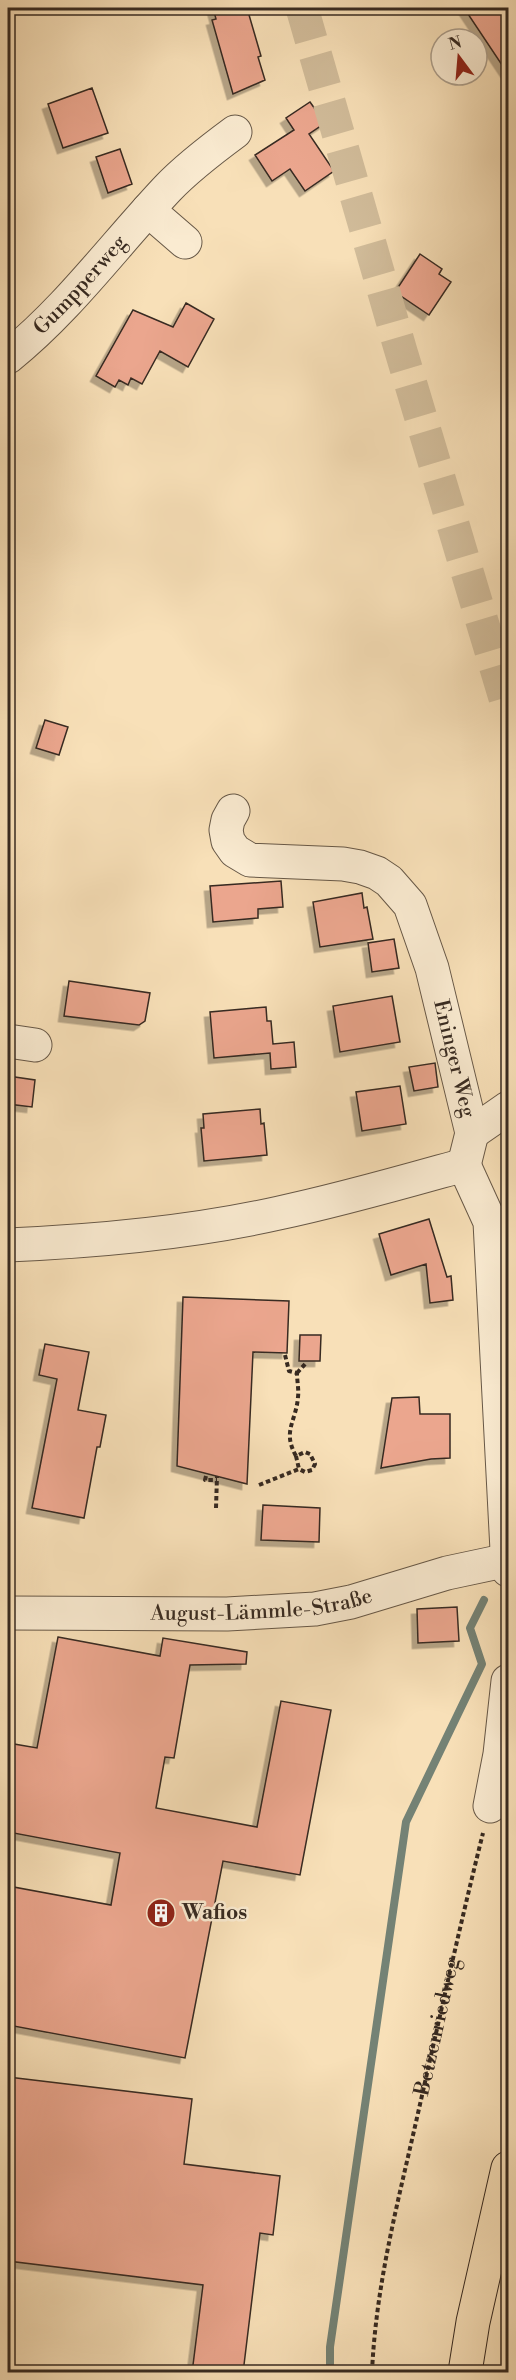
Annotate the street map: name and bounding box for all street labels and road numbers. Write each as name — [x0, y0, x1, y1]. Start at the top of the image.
street label: Gumpperweg — [28, 230, 133, 341]
street label: Eninger Weg — [427, 997, 481, 1120]
street label: August-Lämmle-Straße — [150, 1583, 375, 1627]
street label: Betzenriedweg — [409, 1955, 466, 2099]

